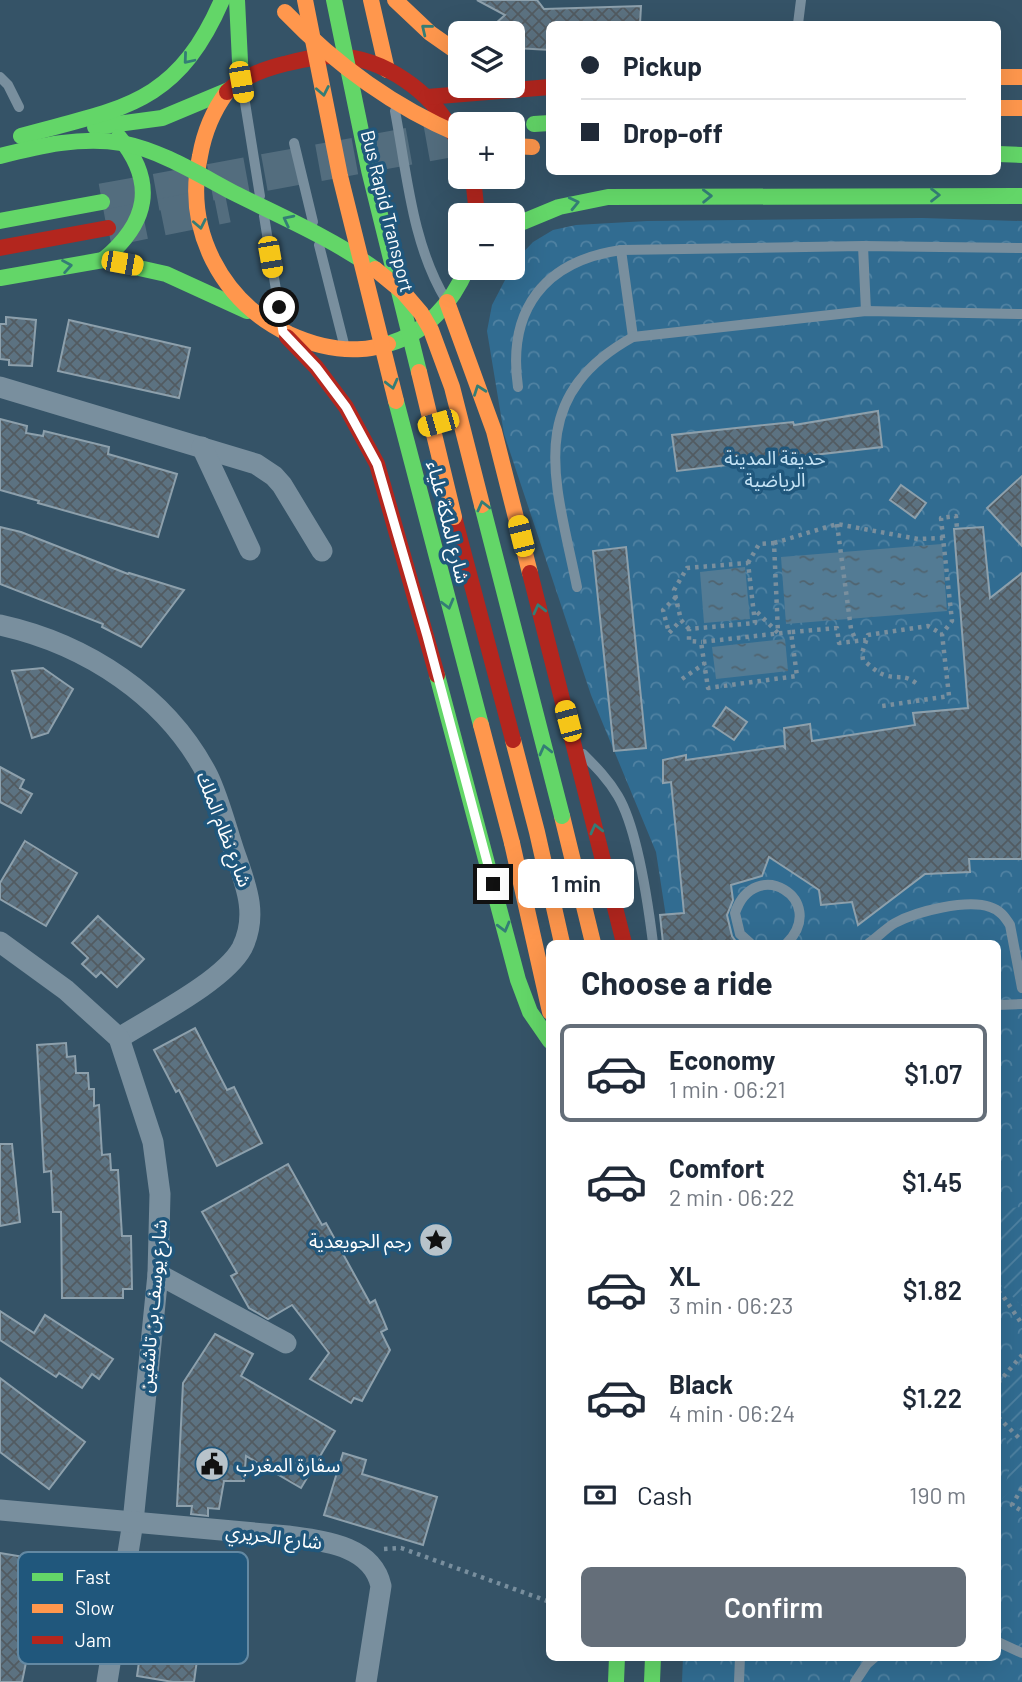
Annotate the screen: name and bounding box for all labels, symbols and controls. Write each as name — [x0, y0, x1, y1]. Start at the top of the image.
map controls — [448, 21, 525, 280]
button: layers — [448, 21, 525, 98]
one-way arrow — [421, 25, 434, 37]
one-way arrow — [184, 50, 196, 63]
text: Pickup — [623, 50, 702, 81]
car — [228, 59, 255, 105]
one-way arrow — [315, 85, 330, 97]
button: + — [448, 112, 525, 189]
text: Drop-off — [623, 117, 723, 148]
street label: Bus Rapid Transport — [357, 128, 419, 294]
one-way arrow — [930, 187, 940, 203]
one-way arrow — [702, 188, 713, 204]
one-way arrow — [568, 197, 580, 211]
button: − — [448, 203, 525, 280]
one-way arrow — [283, 215, 295, 229]
one-way arrow — [192, 218, 207, 230]
car — [257, 234, 284, 280]
car — [100, 249, 145, 277]
one-way arrow — [61, 259, 73, 274]
route start — [263, 291, 295, 323]
one-way arrow — [384, 378, 398, 390]
one-way arrow — [473, 384, 487, 396]
car — [415, 407, 462, 439]
park label: حديقة المدينة الرياضية — [724, 446, 826, 492]
street label: شارع الملكة علياء — [420, 458, 475, 586]
one-way arrow — [477, 500, 491, 512]
car — [506, 513, 537, 559]
one-way arrow — [440, 598, 455, 610]
one-way arrow — [533, 603, 548, 615]
car — [553, 698, 584, 744]
one-way arrow — [539, 744, 553, 756]
street label: شارع نظام الملك — [189, 768, 258, 891]
one-way arrow — [590, 824, 604, 836]
callout: 1 min — [518, 860, 633, 908]
route end — [477, 868, 509, 900]
text: 1 min — [551, 869, 601, 897]
one-way arrow — [496, 921, 510, 933]
text: Choose a ride — [581, 963, 773, 1001]
icon: car — [585, 1042, 648, 1105]
text: Economy — [669, 1044, 775, 1075]
text: $1.07 — [904, 1058, 962, 1089]
text: 1 min · 06:21 — [669, 1075, 786, 1103]
icon: car — [585, 1150, 648, 1213]
text: Comfort — [669, 1152, 765, 1183]
text: $1.45 — [902, 1166, 962, 1197]
text: 2 min · 06:22 — [669, 1183, 795, 1211]
street label: شارع يوسف بن تاشفين — [133, 1218, 174, 1394]
place icon: رجم الجويعدية — [417, 1221, 455, 1259]
place label: رجم الجويعدية — [309, 1229, 412, 1256]
icon: car — [585, 1258, 648, 1321]
text: XL — [669, 1260, 700, 1291]
text: $1.82 — [903, 1274, 962, 1305]
text: 3 min · 06:23 — [669, 1291, 793, 1319]
icon: car — [585, 1366, 648, 1429]
text: Black — [669, 1368, 733, 1399]
text: $1.22 — [902, 1382, 962, 1413]
text: 4 min · 06:24 — [669, 1399, 795, 1427]
public building icon: سفارة المغرب — [193, 1445, 231, 1483]
place label: سفارة المغرب — [236, 1453, 340, 1477]
icon: cash — [581, 1476, 619, 1514]
text: Cash — [637, 1479, 692, 1510]
text: 190 m — [909, 1481, 966, 1509]
street label: شارع الحريري — [224, 1519, 324, 1558]
legend — [18, 1552, 248, 1664]
text: Fast — [75, 1565, 111, 1588]
button: Confirm — [581, 1567, 966, 1647]
text: Slow — [75, 1596, 114, 1619]
text: Jam — [75, 1628, 111, 1651]

